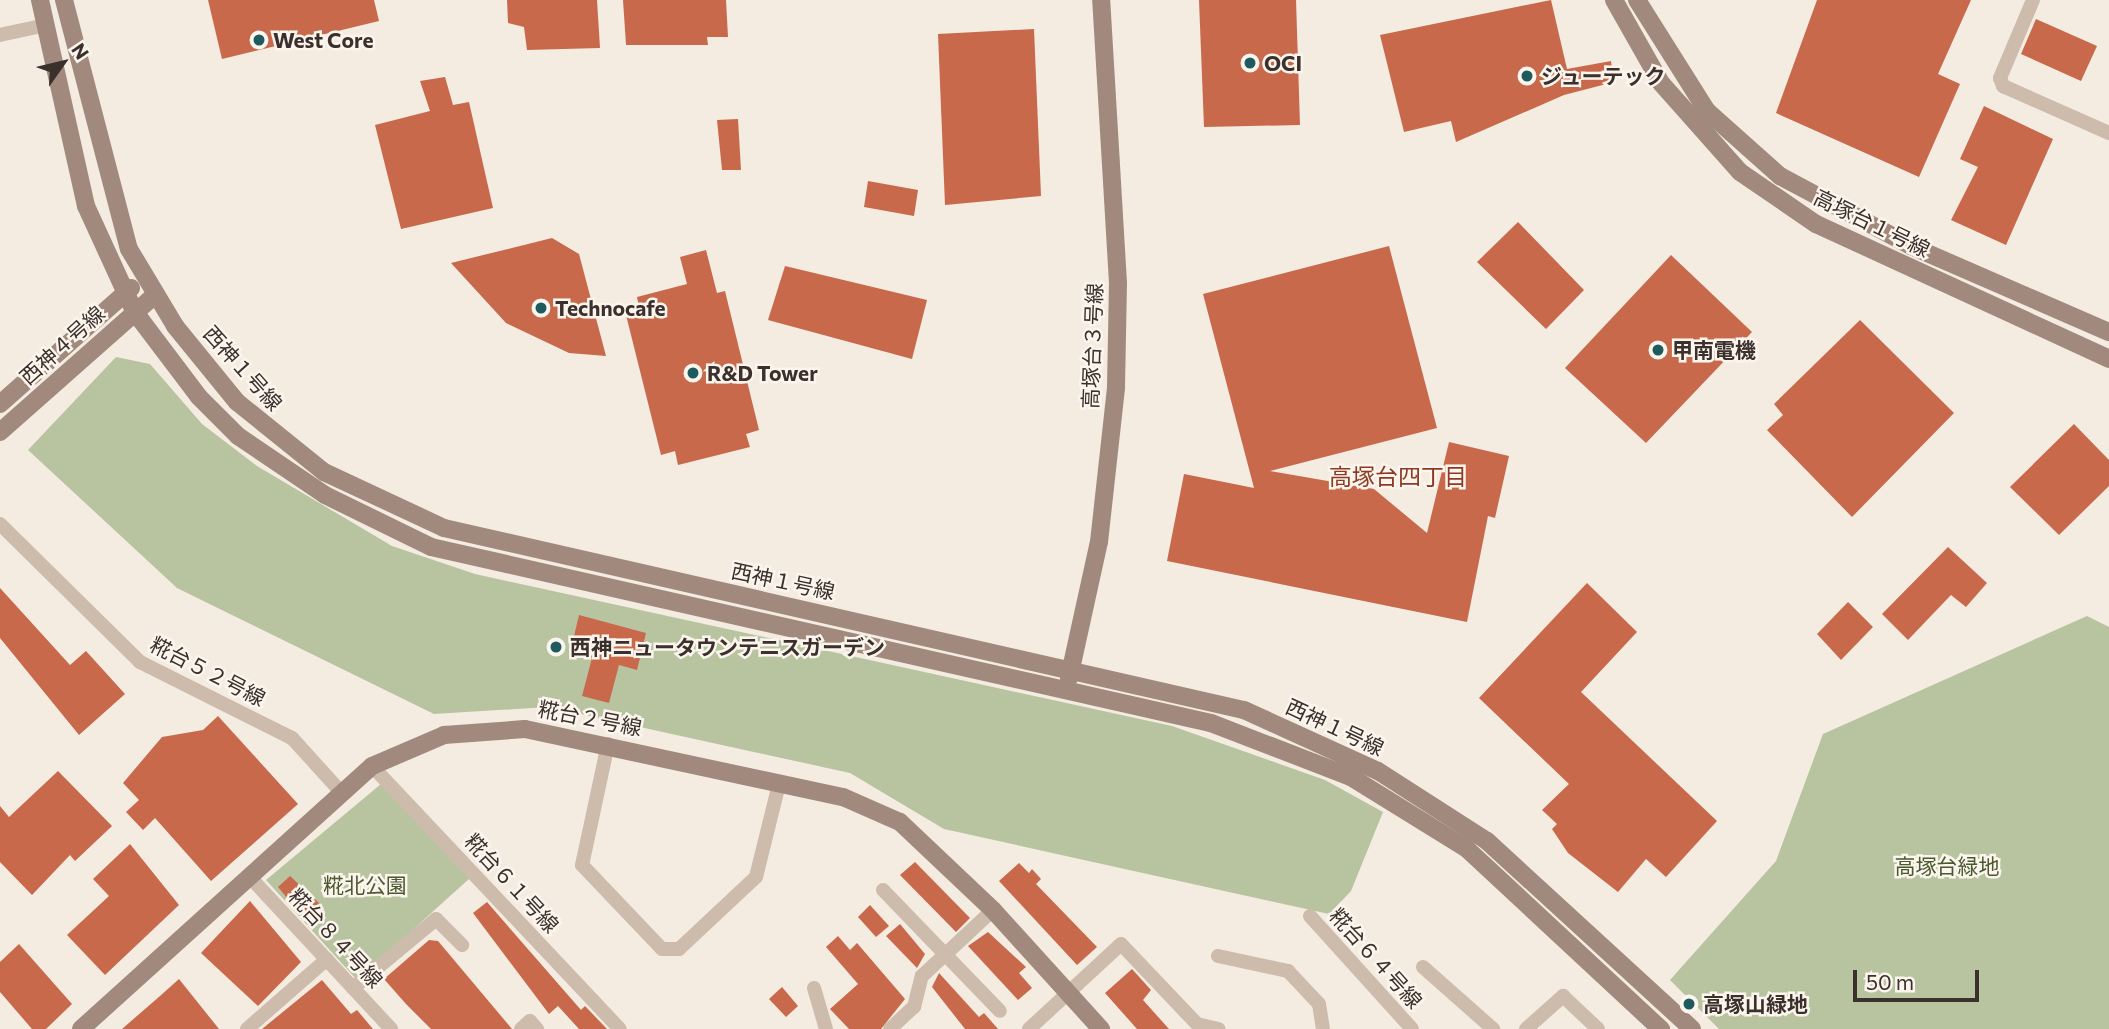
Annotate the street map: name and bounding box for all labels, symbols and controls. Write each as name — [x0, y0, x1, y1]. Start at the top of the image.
place label: West Core — [273, 27, 373, 53]
north arrow — [28, 28, 98, 98]
marker: West Core — [251, 32, 267, 48]
text: N — [67, 39, 94, 63]
place label: OCI — [1264, 50, 1302, 76]
marker: OCI — [1242, 55, 1258, 71]
place label: ジューテック — [1541, 63, 1667, 89]
marker: ジューテック — [1519, 68, 1535, 84]
street label: 高塚台１号線 — [1810, 184, 1934, 262]
street label: 高塚台３号線 — [1077, 283, 1107, 409]
place label: Technocafe — [555, 295, 666, 321]
marker: Technocafe — [533, 300, 549, 316]
street label: 西神４号線 — [15, 301, 109, 389]
street label: 西神１号線 — [199, 321, 287, 415]
place label: 甲南電機 — [1672, 337, 1756, 363]
marker: 甲南電機 — [1650, 342, 1666, 358]
place label: R&D Tower — [707, 360, 818, 386]
marker: R&D Tower — [685, 365, 701, 381]
district label: 高塚台四丁目 — [1329, 462, 1467, 490]
street label: 西神１号線 — [729, 558, 837, 604]
street label: 糀台５２号線 — [146, 631, 270, 711]
place label: 西神ニュータウンテニスガーデン — [570, 634, 885, 660]
marker: 西神ニュータウンテニスガーデン — [548, 639, 564, 655]
street label: 西神１号線 — [1282, 693, 1388, 761]
street label: 糀台２号線 — [536, 696, 644, 740]
street label: 糀台６１号線 — [460, 828, 564, 938]
park label: 高塚台緑地 — [1895, 853, 1999, 879]
park label: 糀北公園 — [323, 872, 407, 898]
street label: 糀台８４号線 — [284, 883, 388, 993]
street label: 糀台６４号線 — [1324, 903, 1428, 1013]
scale bar — [1857, 956, 1983, 1000]
text: 50 m — [1866, 969, 1914, 994]
place label: 高塚山緑地 — [1703, 991, 1808, 1017]
marker: 高塚山緑地 — [1681, 996, 1697, 1012]

